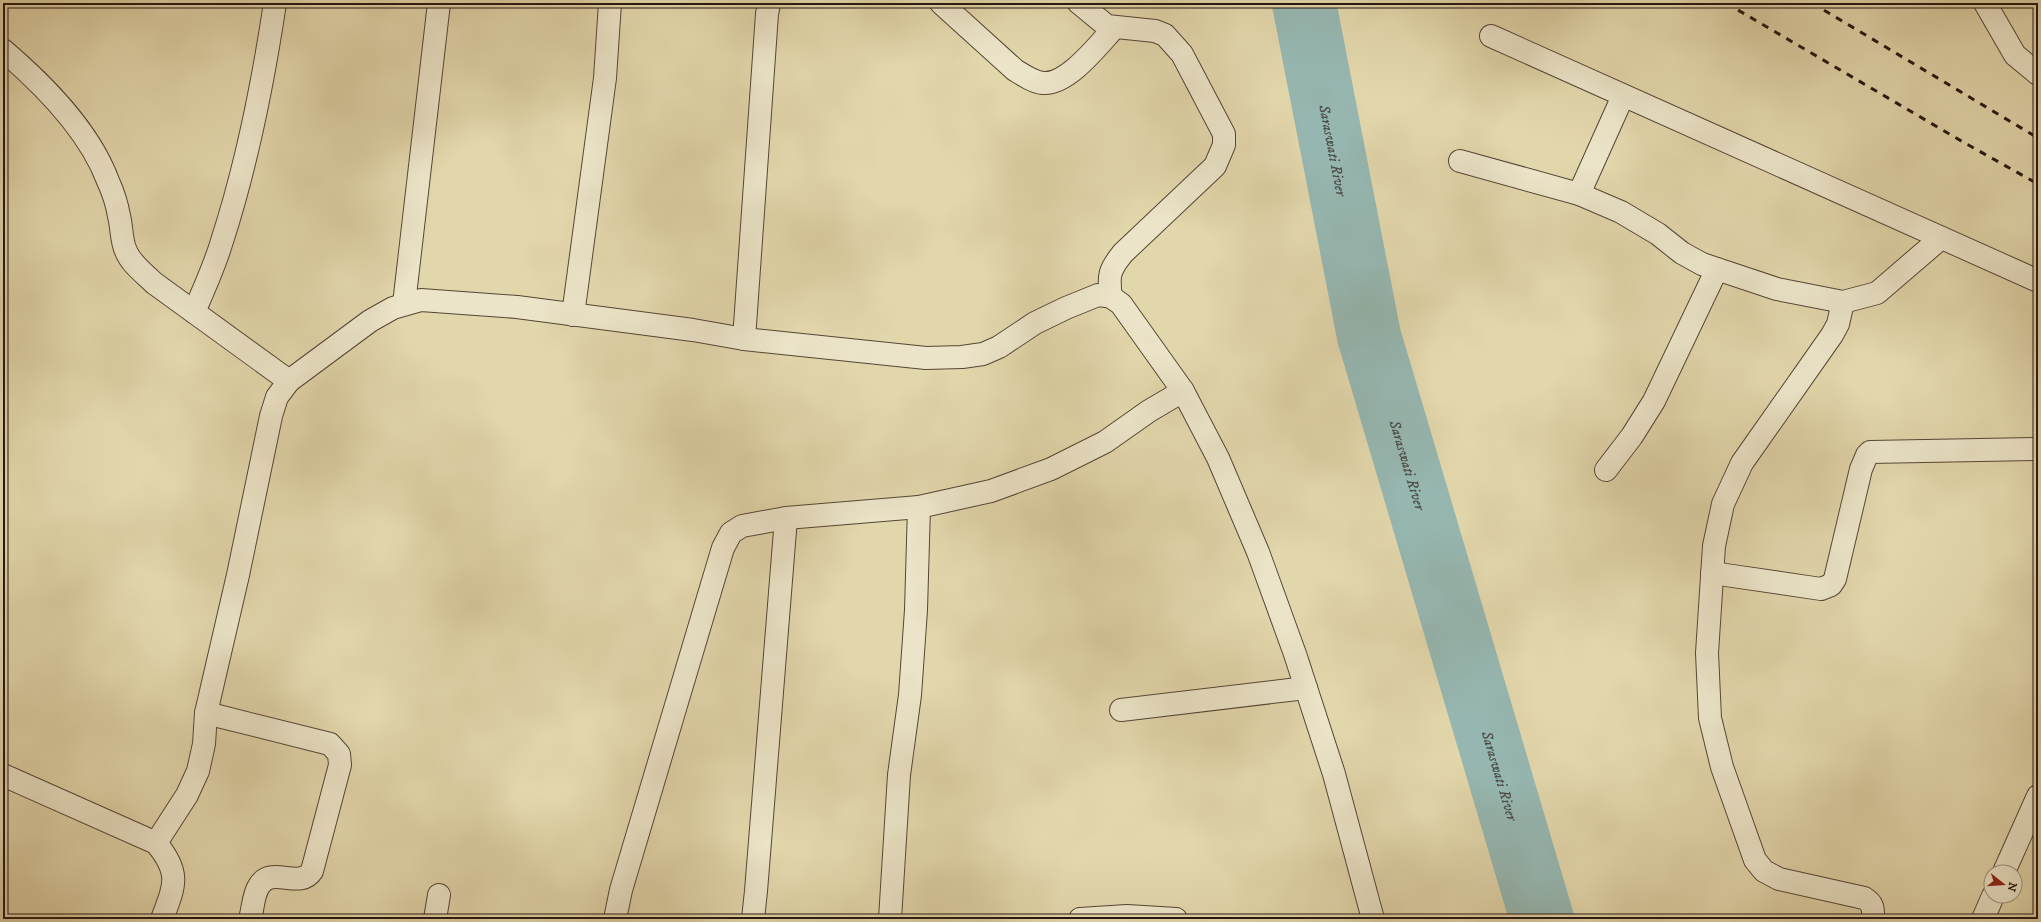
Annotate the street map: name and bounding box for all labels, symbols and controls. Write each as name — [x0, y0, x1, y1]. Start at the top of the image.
water label: Saraswati River — [1314, 102, 1351, 199]
water label: Saraswati River — [1384, 417, 1430, 514]
water label: Saraswati River — [1476, 728, 1522, 825]
north arrow — [1983, 864, 2023, 904]
text: N — [2004, 880, 2020, 893]

